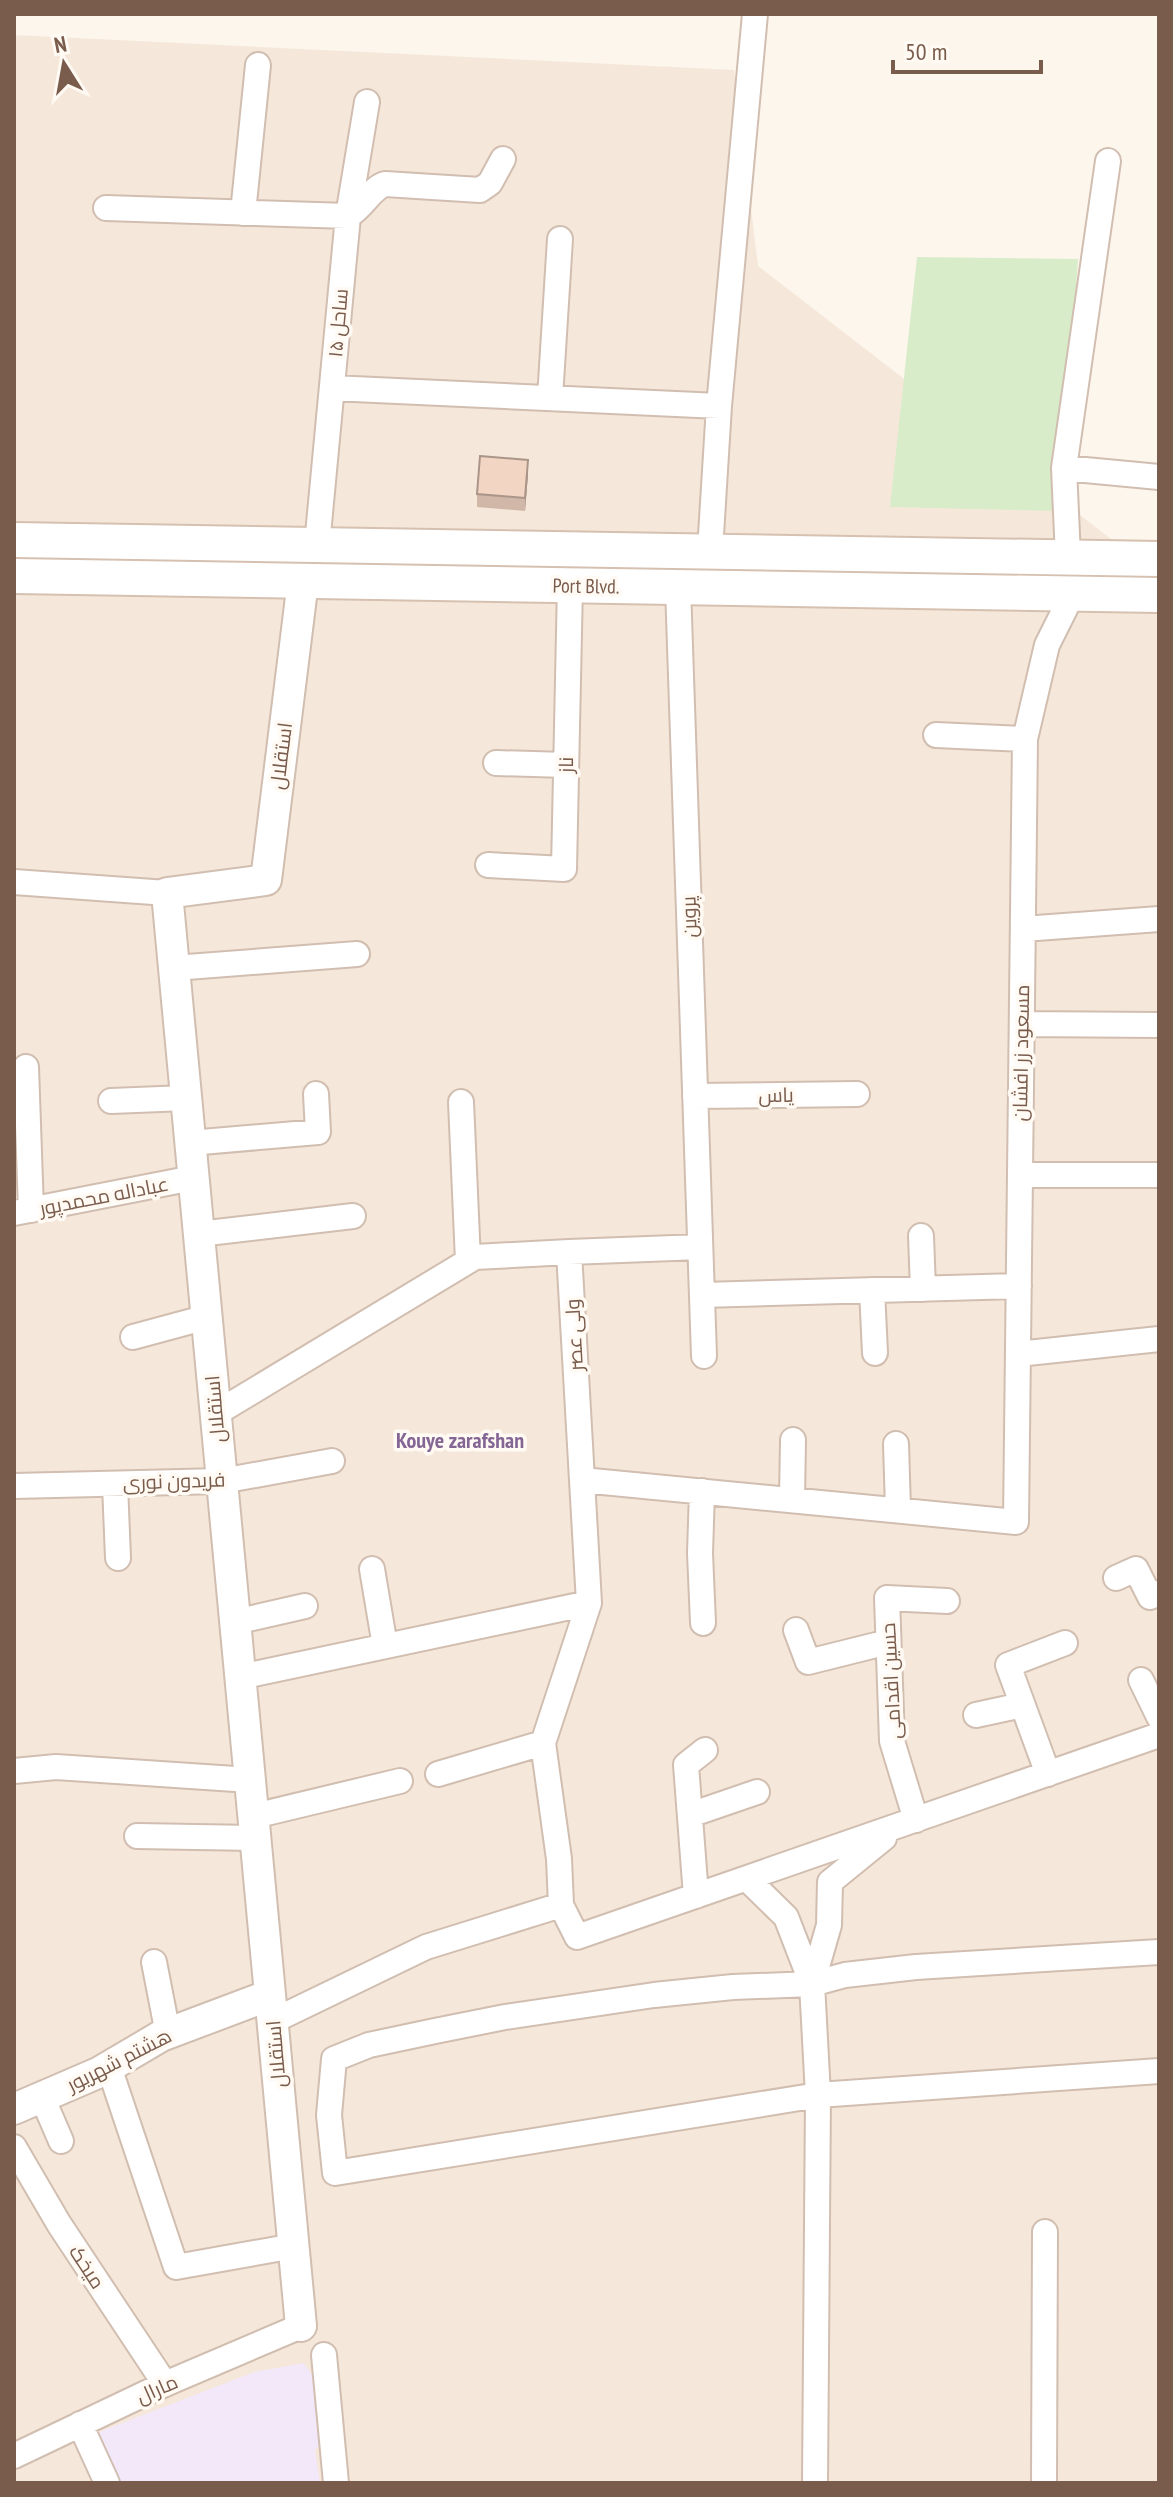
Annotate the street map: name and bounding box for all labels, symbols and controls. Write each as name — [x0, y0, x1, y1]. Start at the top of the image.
north arrow — [24, 24, 104, 104]
scale bar — [893, 24, 1041, 74]
text: N — [52, 29, 69, 59]
text: 50 m — [905, 36, 947, 67]
street label: ساحل ۱۵ — [322, 288, 354, 358]
street label: Port Blvd. — [552, 572, 620, 600]
street label: استقلال — [264, 721, 298, 791]
street label: ناز — [553, 757, 579, 774]
street label: پروین — [675, 895, 703, 938]
street label: مسعود زر افشان — [1007, 984, 1035, 1122]
street label: یاس — [758, 1082, 795, 1108]
street label: عباداله محمدپور — [36, 1171, 171, 1221]
street label: ولی عصر — [559, 1298, 589, 1373]
street label: استقلال — [199, 1374, 231, 1444]
district label: Kouye zarafshan — [396, 1426, 524, 1454]
street label: فریدون نوری — [122, 1466, 226, 1496]
street label: حسین اقدامی — [875, 1622, 907, 1740]
street label: استقلال — [260, 2019, 292, 2089]
street label: هشتم شهریور — [61, 2022, 176, 2099]
street label: میخک — [63, 2240, 111, 2294]
street label: مارال — [132, 2368, 182, 2410]

